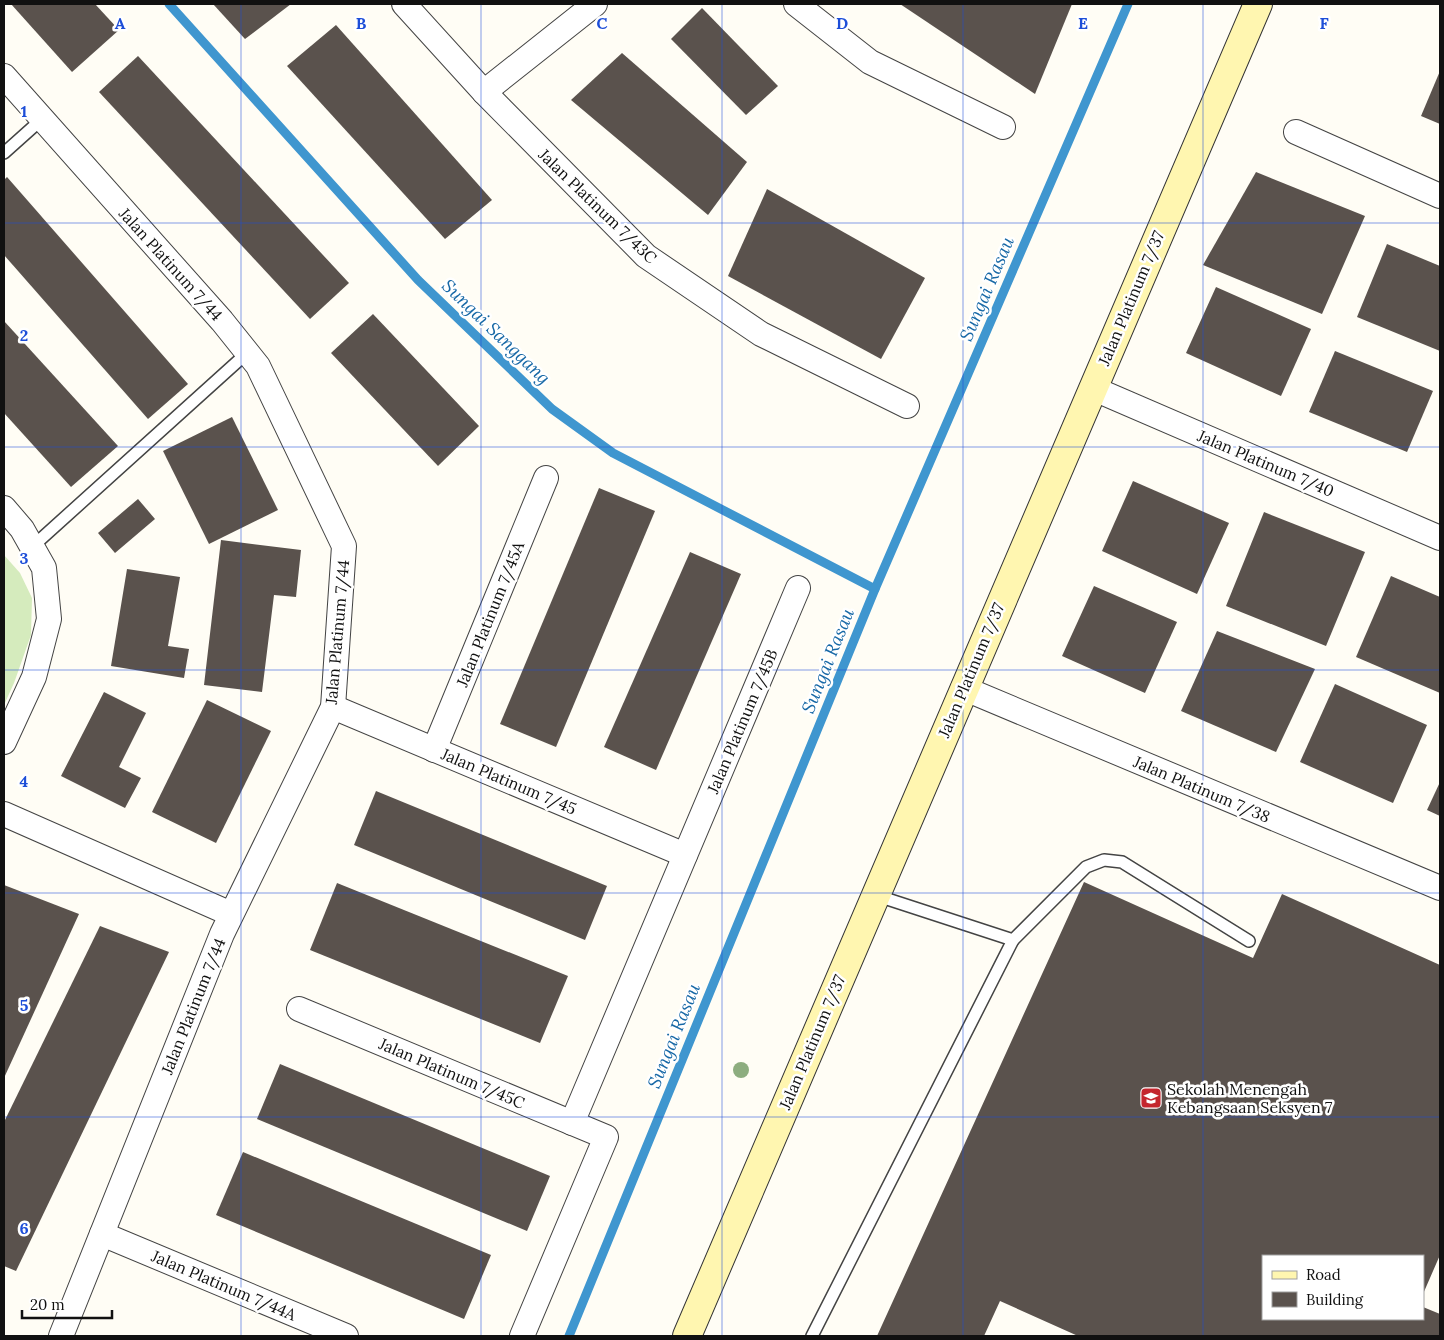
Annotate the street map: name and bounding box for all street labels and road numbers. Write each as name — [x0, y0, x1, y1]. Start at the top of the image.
street label: Jalan Platinum 7/43C — [533, 144, 661, 268]
street label: Jalan Platinum 7/44 — [114, 203, 227, 325]
street label: Jalan Platinum 7/37 — [1093, 227, 1170, 370]
street label: Jalan Platinum 7/40 — [1193, 425, 1337, 502]
street label: Jalan Platinum 7/45A — [451, 537, 530, 691]
street label: Jalan Platinum 7/44 — [321, 559, 354, 706]
street label: Jalan Platinum 7/37 — [933, 599, 1010, 742]
street label: Jalan Platinum 7/45B — [702, 646, 782, 798]
street label: Jalan Platinum 7/45 — [437, 743, 580, 819]
street label: Jalan Platinum 7/38 — [1129, 751, 1273, 828]
street label: Jalan Platinum 7/44 — [156, 935, 230, 1078]
street label: Jalan Platinum 7/37 — [774, 971, 851, 1114]
street label: Jalan Platinum 7/45C — [375, 1033, 528, 1114]
street label: Jalan Platinum 7/44A — [147, 1245, 300, 1326]

